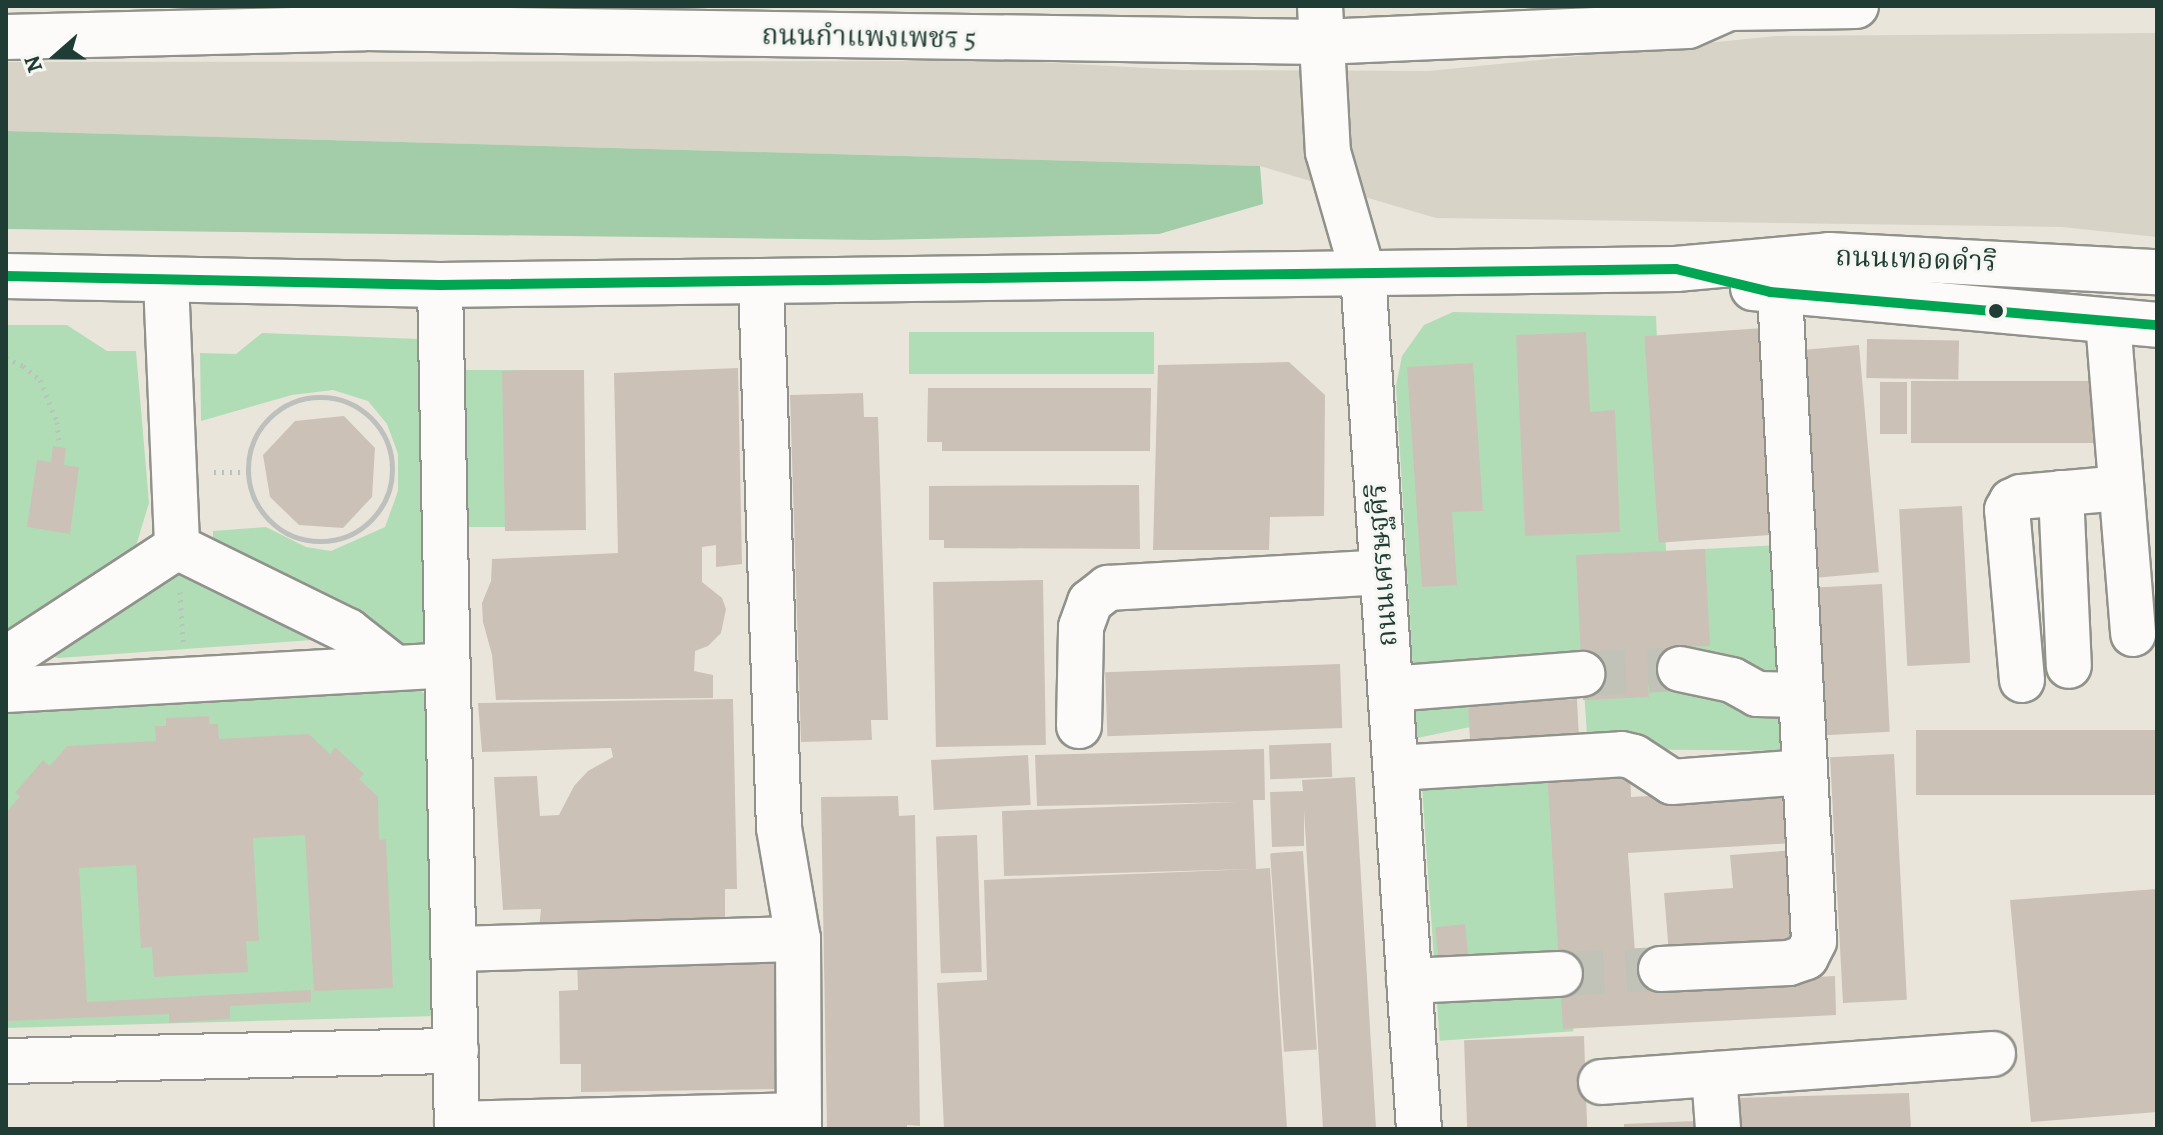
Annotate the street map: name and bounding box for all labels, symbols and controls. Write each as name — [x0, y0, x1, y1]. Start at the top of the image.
north arrow — [16, 16, 96, 96]
street label: ถนนกำแพงเพชร 5 — [761, 18, 977, 56]
text: N — [17, 52, 50, 77]
street label: ถนนเทอดดำริ — [1835, 239, 1997, 279]
unlabelled marker — [1988, 303, 2004, 319]
street label: ถนนเศรษฐศิริ — [1360, 482, 1404, 648]

